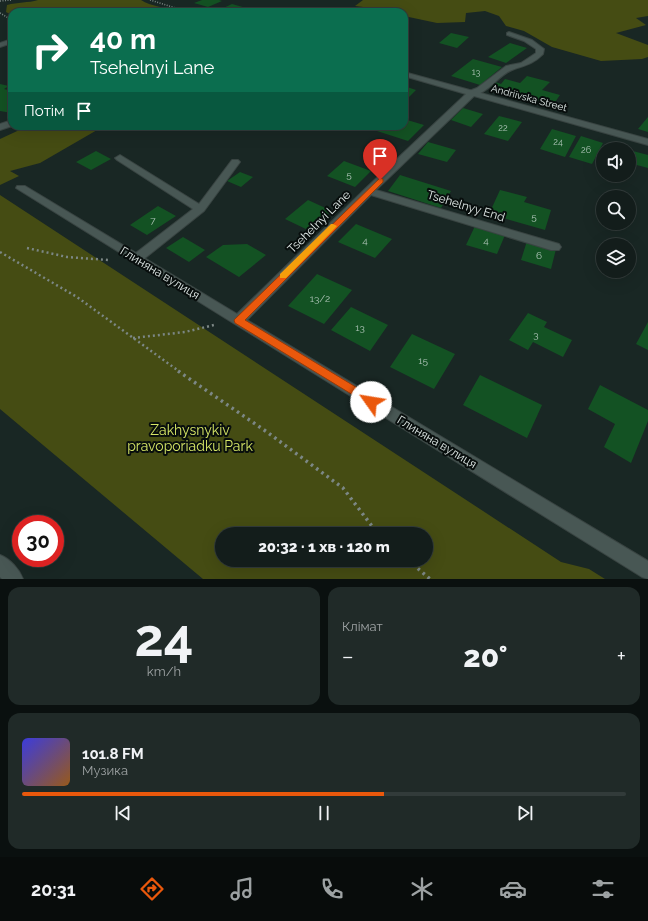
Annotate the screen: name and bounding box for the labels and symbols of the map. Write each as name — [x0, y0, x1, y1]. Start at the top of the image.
house number: 13 — [472, 67, 481, 77]
street label: Andriivska Street — [490, 83, 569, 114]
house number: 22 — [498, 123, 508, 133]
house number: 24 — [553, 137, 563, 147]
pin — [363, 139, 397, 180]
house number: 26 — [581, 145, 592, 155]
house number: 5 — [346, 169, 352, 180]
street label: Tsehelnyi Lane — [285, 188, 353, 256]
street label: Tsehelnyy End — [425, 188, 507, 224]
house number: 5 — [531, 211, 537, 222]
house number: 7 — [150, 215, 156, 226]
house number: 4 — [362, 235, 368, 246]
house number: 4 — [483, 235, 489, 246]
street label: Глиняна вулиця — [118, 244, 202, 302]
house number: 6 — [536, 250, 542, 261]
house number: 13/2 — [310, 293, 330, 304]
house number: 13 — [355, 322, 365, 333]
house number: 3 — [533, 329, 539, 340]
house number: 15 — [418, 355, 428, 366]
position arrow — [350, 381, 392, 423]
street label: Глиняна вулиця — [395, 413, 479, 471]
park label: Zakhysnykiv pravoporiadku Park — [127, 422, 253, 454]
speed limit sign: 30 — [12, 515, 64, 567]

